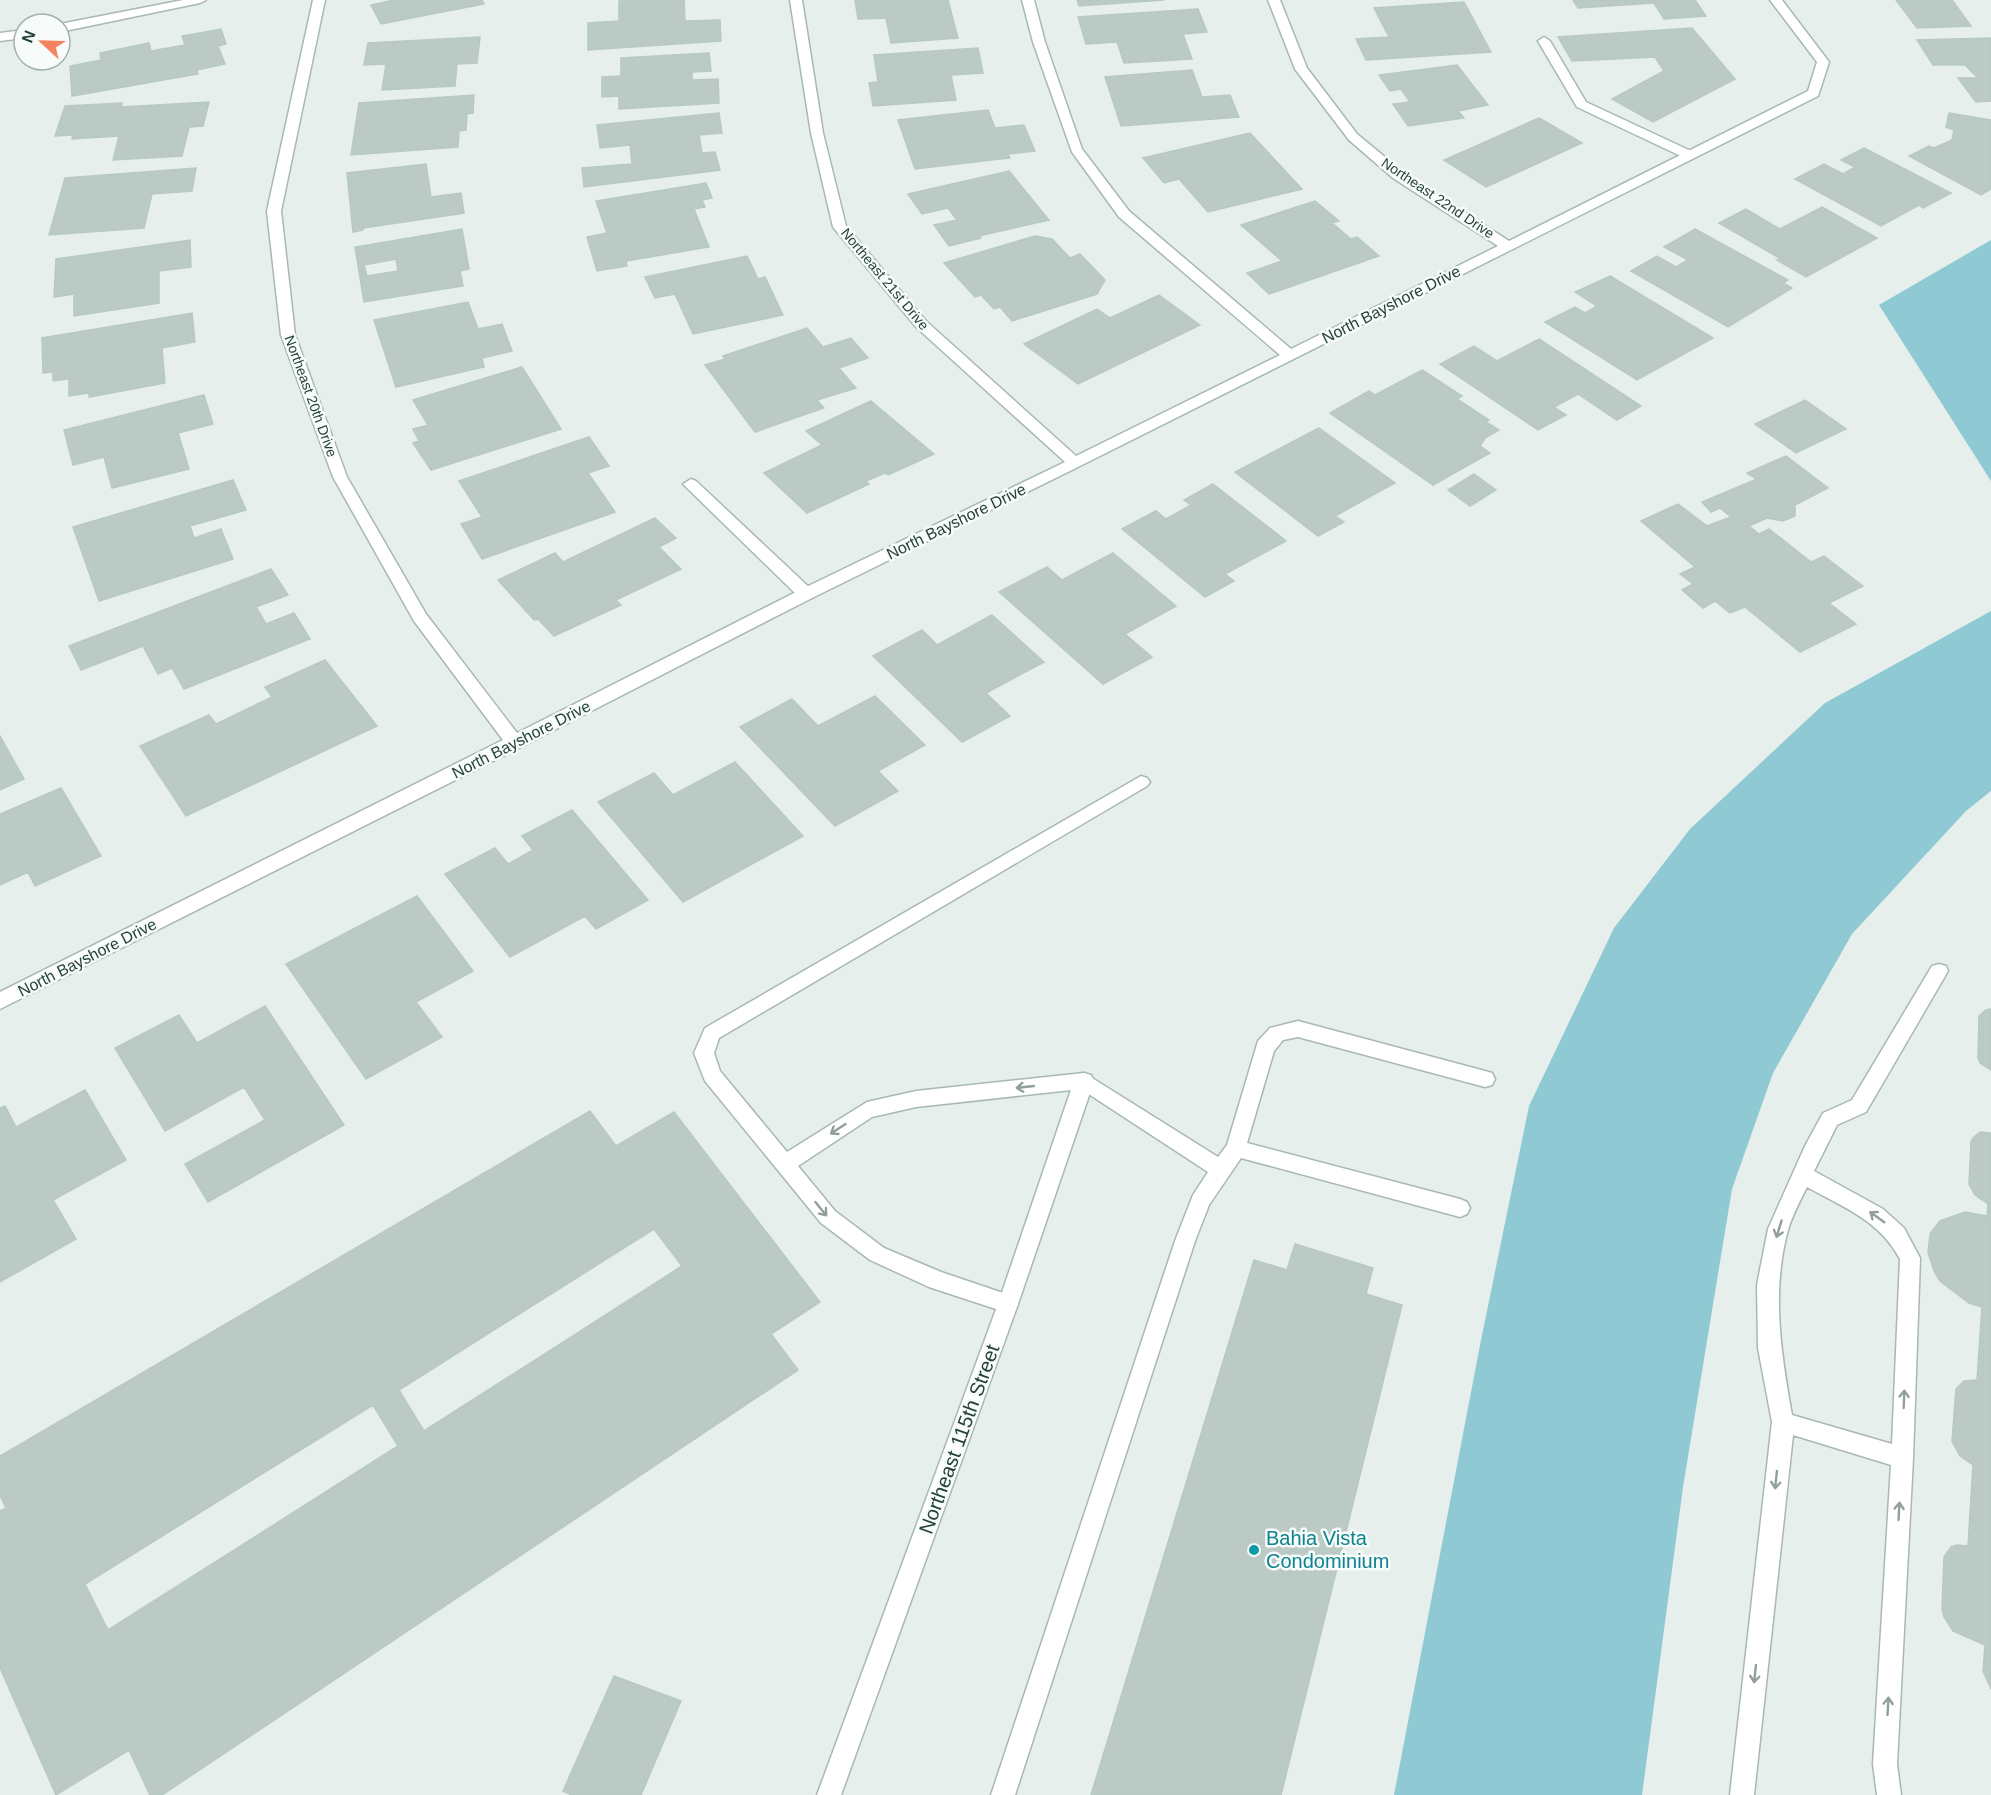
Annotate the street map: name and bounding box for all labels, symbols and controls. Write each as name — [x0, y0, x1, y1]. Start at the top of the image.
north arrow — [12, 12, 72, 72]
text: N — [19, 28, 39, 45]
street label: Northeast 22nd Drive — [1379, 154, 1497, 242]
street label: Northeast 21st Drive — [838, 225, 932, 333]
street label: North Bayshore Drive — [1319, 262, 1463, 347]
street label: Northeast 20th Drive — [282, 333, 341, 459]
street label: North Bayshore Drive — [884, 480, 1029, 563]
street label: North Bayshore Drive — [449, 697, 593, 782]
street label: North Bayshore Drive — [15, 915, 159, 1000]
one-way arrow — [1016, 1082, 1036, 1093]
one-way arrow — [830, 1123, 847, 1135]
one-way arrow — [815, 1201, 828, 1217]
one-way arrow — [1870, 1211, 1886, 1223]
one-way arrow — [1773, 1219, 1784, 1238]
street label: Northeast 115th Street — [915, 1341, 1004, 1537]
one-way arrow — [1899, 1390, 1910, 1410]
one-way arrow — [1770, 1469, 1781, 1489]
one-way arrow — [1894, 1501, 1905, 1521]
place label: Bahia Vista Condominium — [1266, 1527, 1389, 1572]
marker: Bahia Vista Condominium — [1247, 1543, 1261, 1557]
one-way arrow — [1749, 1663, 1760, 1683]
one-way arrow — [1883, 1696, 1894, 1716]

